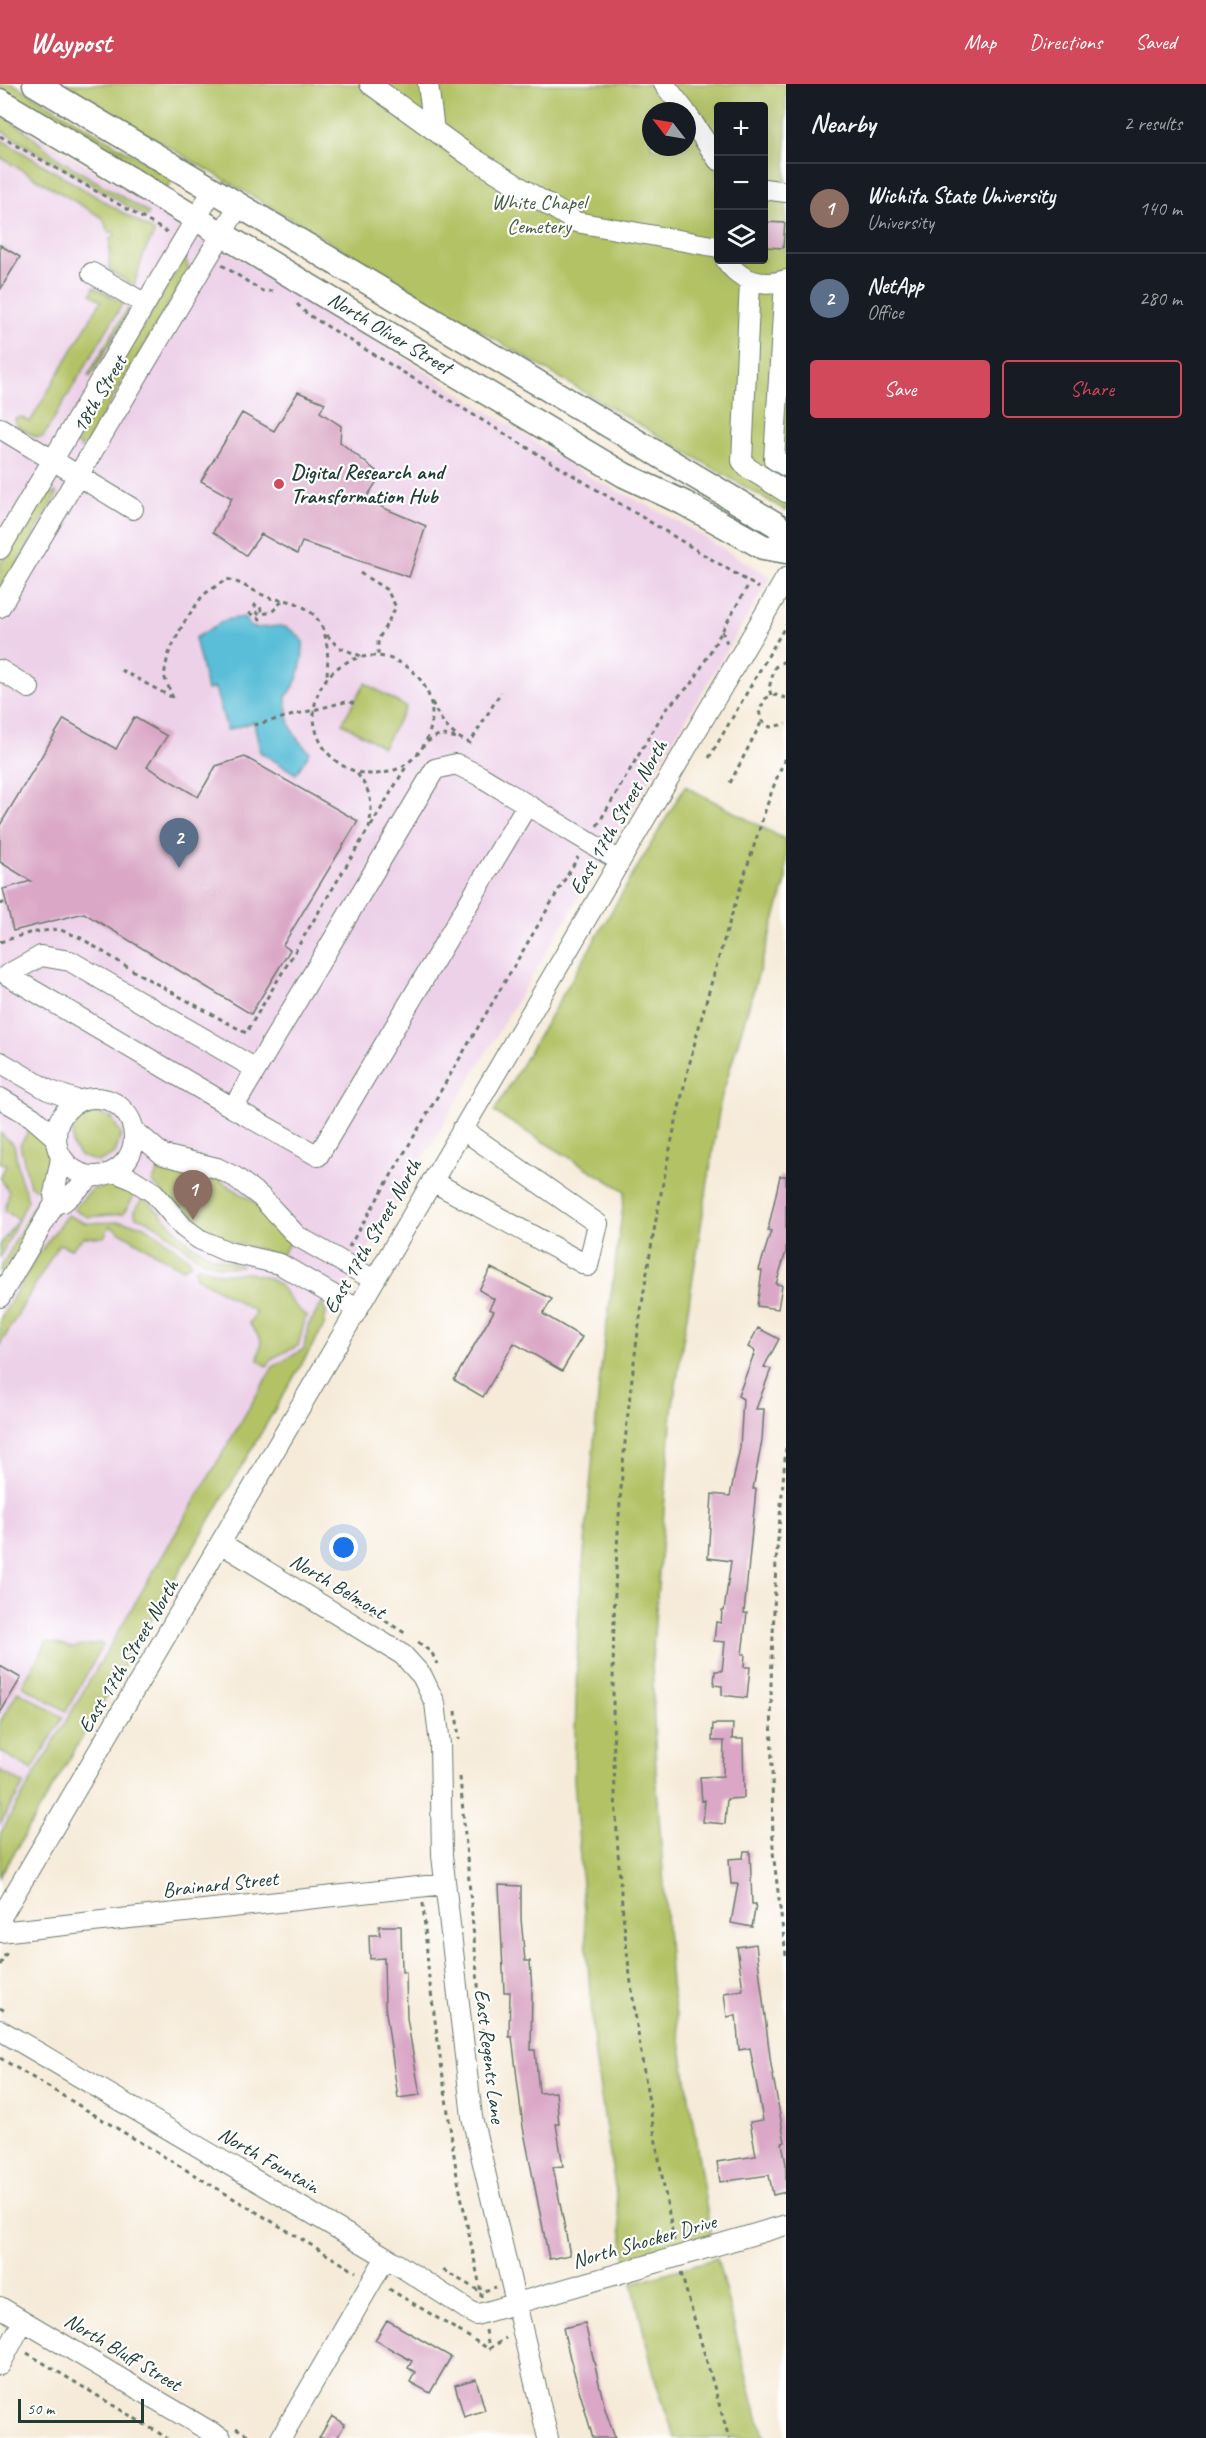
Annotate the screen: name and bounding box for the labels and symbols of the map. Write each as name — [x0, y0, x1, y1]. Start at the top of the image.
north arrow — [642, 102, 696, 156]
park label: White Chapel Cemetery — [492, 189, 590, 239]
street label: North Oliver Street — [323, 286, 459, 382]
street label: 18th Street — [66, 349, 133, 437]
place label: Digital Research and Transformation Hub — [291, 459, 447, 509]
marker: Digital Research and Transformation Hub — [272, 477, 286, 491]
street label: East 17th Street North — [563, 734, 674, 899]
pin: 2 — [160, 818, 198, 868]
street label: East 17th Street North — [317, 1153, 428, 1318]
pin: 1 — [174, 1170, 212, 1220]
your location — [329, 1533, 358, 1562]
street label: North Belmont — [285, 1547, 392, 1626]
street label: East 17th Street North — [72, 1573, 185, 1737]
street label: Brainard Street — [161, 1865, 281, 1903]
street label: East Regents Lane — [469, 1988, 511, 2126]
street label: North Fountain — [214, 2121, 326, 2200]
street label: North Shocker Drive — [569, 2207, 721, 2274]
street label: North Bluff Street — [60, 2307, 188, 2398]
scale bar — [18, 2396, 144, 2424]

